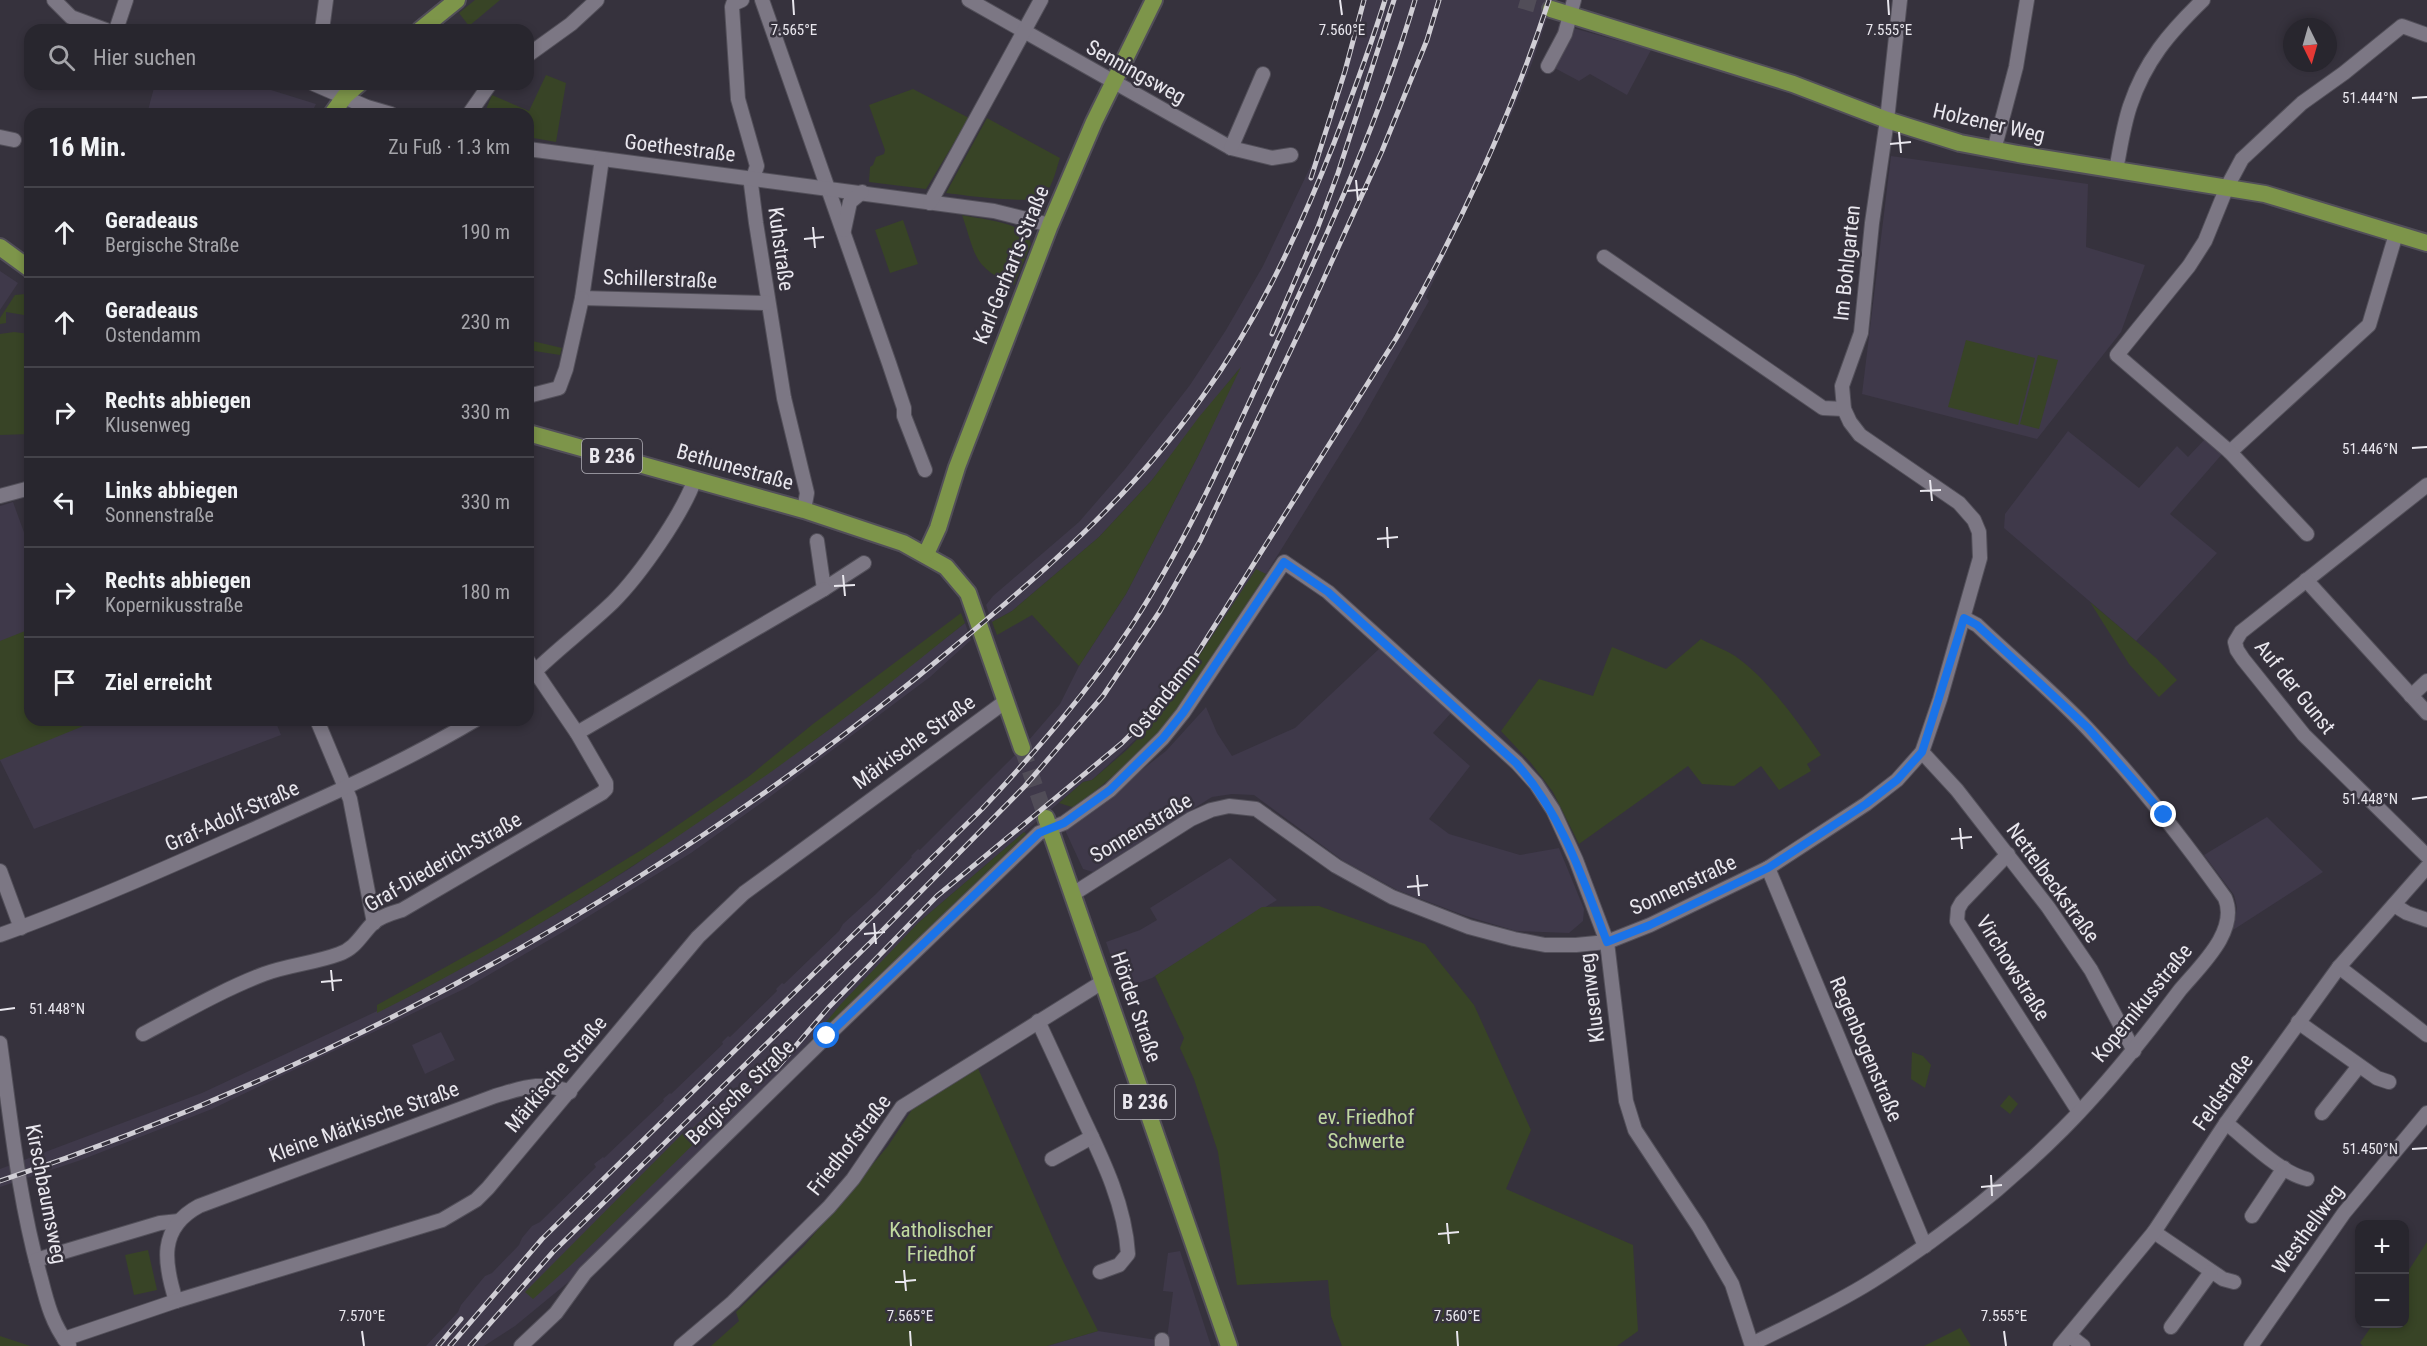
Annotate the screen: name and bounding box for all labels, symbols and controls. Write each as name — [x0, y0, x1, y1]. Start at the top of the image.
north arrow — [2283, 18, 2337, 72]
text: 7.565°E — [771, 21, 817, 39]
text: 7.560°E — [1319, 21, 1365, 39]
text: 7.555°E — [1866, 21, 1912, 39]
search box — [24, 24, 534, 90]
street label: Senningsweg — [1082, 35, 1190, 109]
icon: search — [45, 41, 78, 74]
text: Hier suchen — [93, 45, 196, 70]
text: 51.444°N — [2342, 89, 2398, 107]
street label: Holzener Weg — [1931, 98, 2047, 148]
street label: Goethestraße — [623, 129, 737, 167]
text: 16 Min. — [48, 132, 127, 162]
text: Zu Fuß · 1.3 km — [388, 135, 510, 159]
street label: Karl-Gerharts-Straße — [968, 182, 1054, 348]
street label: Im Bohlgarten — [1829, 204, 1865, 322]
street label: Kuhstraße — [763, 206, 799, 292]
text: Geradeaus — [105, 208, 198, 233]
icon: ahead — [48, 216, 81, 249]
text: 190 m — [461, 220, 510, 244]
text: Bergische Straße — [105, 233, 239, 257]
street label: Schillerstraße — [603, 265, 718, 293]
text: Geradeaus — [105, 298, 198, 323]
icon: ahead — [48, 306, 81, 339]
text: 230 m — [461, 310, 510, 334]
text: Ostendamm — [105, 323, 201, 347]
text: Rechts abbiegen — [105, 388, 251, 413]
icon: right — [48, 396, 81, 429]
text: 330 m — [461, 400, 510, 424]
text: Klusenweg — [105, 413, 191, 437]
road number: B 236 — [582, 439, 642, 473]
street label: Bethunestraße — [674, 439, 796, 495]
text: 51.446°N — [2342, 440, 2398, 458]
text: Links abbiegen — [105, 478, 238, 503]
icon: left — [48, 486, 81, 519]
text: 330 m — [461, 490, 510, 514]
text: Sonnenstraße — [105, 503, 214, 527]
text: Rechts abbiegen — [105, 568, 251, 593]
icon: right — [48, 576, 81, 609]
text: 180 m — [461, 580, 510, 604]
text: Kopernikusstraße — [105, 593, 243, 617]
street label: Auf der Gunst — [2250, 635, 2340, 739]
street label: Ostendamm — [1124, 649, 1204, 743]
icon: arrive — [48, 666, 81, 699]
text: Ziel erreicht — [105, 670, 212, 695]
street label: Märkische Straße — [848, 690, 980, 794]
street label: Graf-Adolf-Straße — [161, 776, 303, 856]
street label: Sonnenstraße — [1086, 788, 1196, 868]
text: 51.448°N — [2342, 790, 2398, 808]
route end — [2150, 801, 2176, 827]
street label: Graf-Diederich-Straße — [360, 807, 526, 917]
street label: Nettelbeckstraße — [2002, 819, 2105, 948]
street label: Sonnenstraße — [1626, 850, 1740, 920]
street label: Virchowstraße — [1971, 911, 2055, 1025]
street label: Kopernikusstraße — [2087, 939, 2197, 1067]
street label: Hörder Straße — [1106, 949, 1166, 1066]
street label: Klusenweg — [1575, 952, 1609, 1044]
street label: Regenbogenstraße — [1825, 973, 1907, 1125]
text: 51.448°N — [29, 1000, 85, 1018]
street label: Märkische Straße — [500, 1011, 612, 1137]
route start — [813, 1022, 839, 1048]
street label: Bergische Straße — [681, 1034, 799, 1150]
street label: Feldstraße — [2188, 1049, 2258, 1135]
street label: Kleine Märkische Straße — [266, 1076, 462, 1168]
road number: B 236 — [1115, 1085, 1175, 1119]
street label: Friedhofstraße — [802, 1090, 896, 1200]
park label: ev. Friedhof Schwerte — [1318, 1105, 1415, 1153]
street label: Kirschbaumsweg — [21, 1122, 71, 1266]
text: 51.450°N — [2342, 1140, 2398, 1158]
street label: Westhellweg — [2267, 1180, 2349, 1278]
park label: Katholischer Friedhof — [889, 1218, 993, 1266]
map controls — [2355, 1220, 2409, 1328]
button: + — [2355, 1220, 2409, 1274]
button: − — [2355, 1274, 2409, 1328]
text: 7.570°E — [339, 1307, 385, 1325]
text: 7.565°E — [887, 1307, 933, 1325]
text: 7.560°E — [1434, 1307, 1480, 1325]
text: 7.555°E — [1981, 1307, 2027, 1325]

